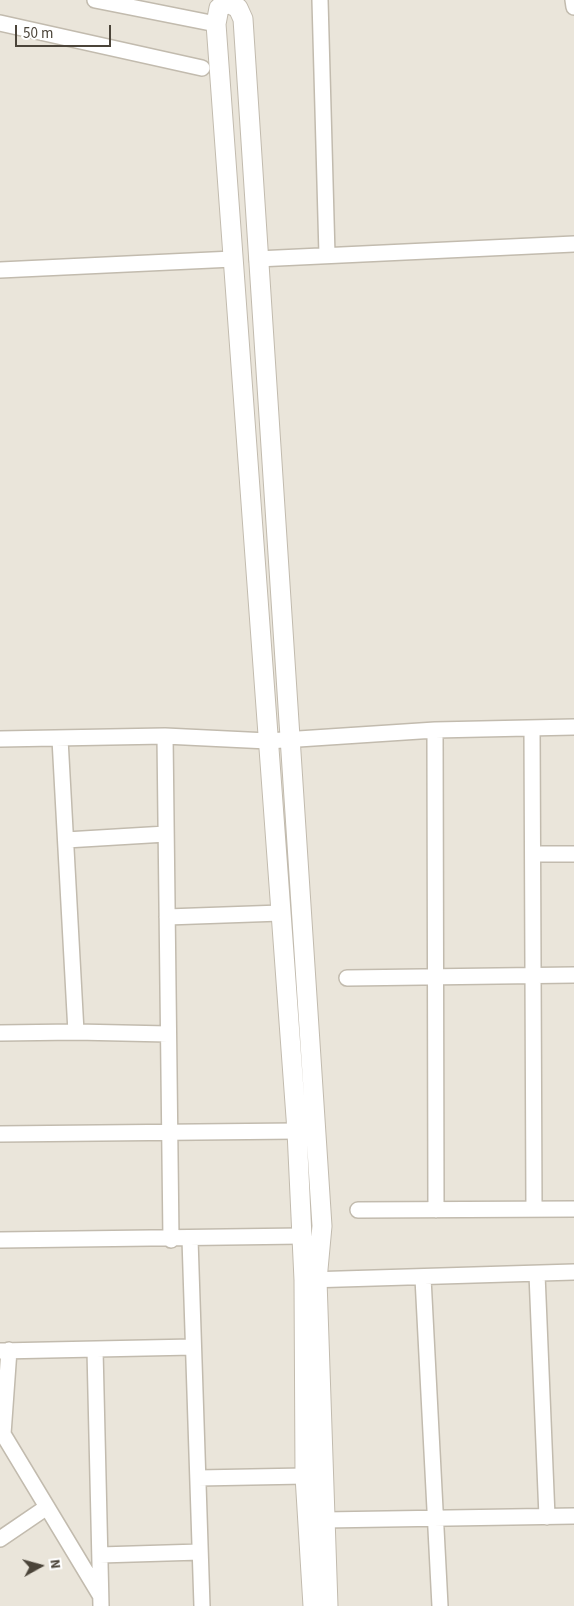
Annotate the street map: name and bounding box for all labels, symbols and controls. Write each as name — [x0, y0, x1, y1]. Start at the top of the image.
scale bar — [18, 15, 114, 47]
text: 50 m — [23, 23, 53, 44]
north arrow — [15, 1541, 65, 1591]
text: N — [44, 1558, 65, 1570]

